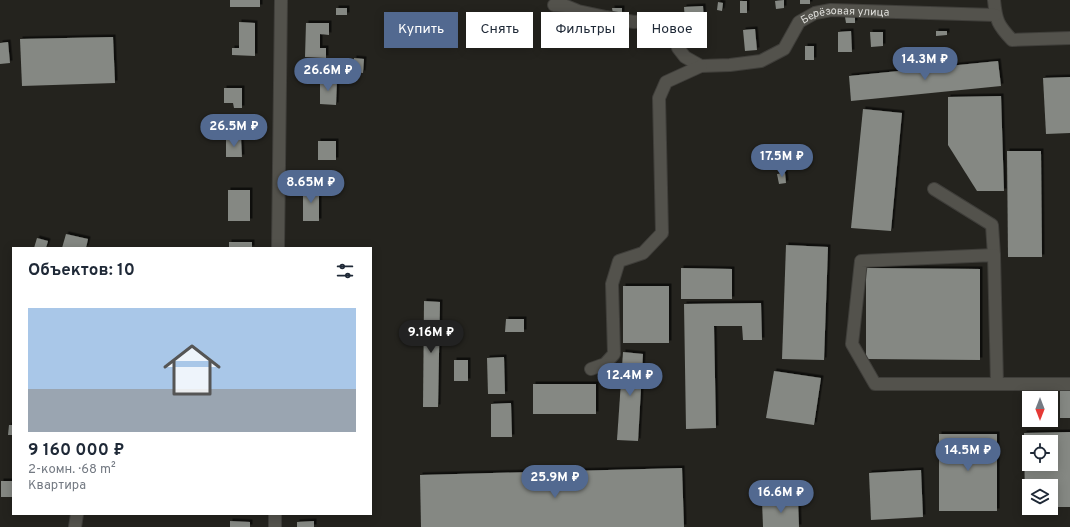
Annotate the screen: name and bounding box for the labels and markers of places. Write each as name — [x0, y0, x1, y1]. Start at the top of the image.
pin: 14.3M ₽ — [888, 47, 962, 81]
pin: 26.6M ₽ — [291, 58, 365, 92]
pin: 26.5M ₽ — [197, 114, 271, 148]
pin: 17.5M ₽ — [745, 144, 819, 178]
pin: 8.65M ₽ — [274, 170, 348, 204]
pin: 9.16M ₽ — [394, 320, 468, 354]
pin: 12.4M ₽ — [593, 363, 667, 397]
pin: 14.5M ₽ — [931, 438, 1005, 472]
pin: 25.9M ₽ — [518, 465, 592, 499]
pin: 16.6M ₽ — [744, 480, 818, 514]

